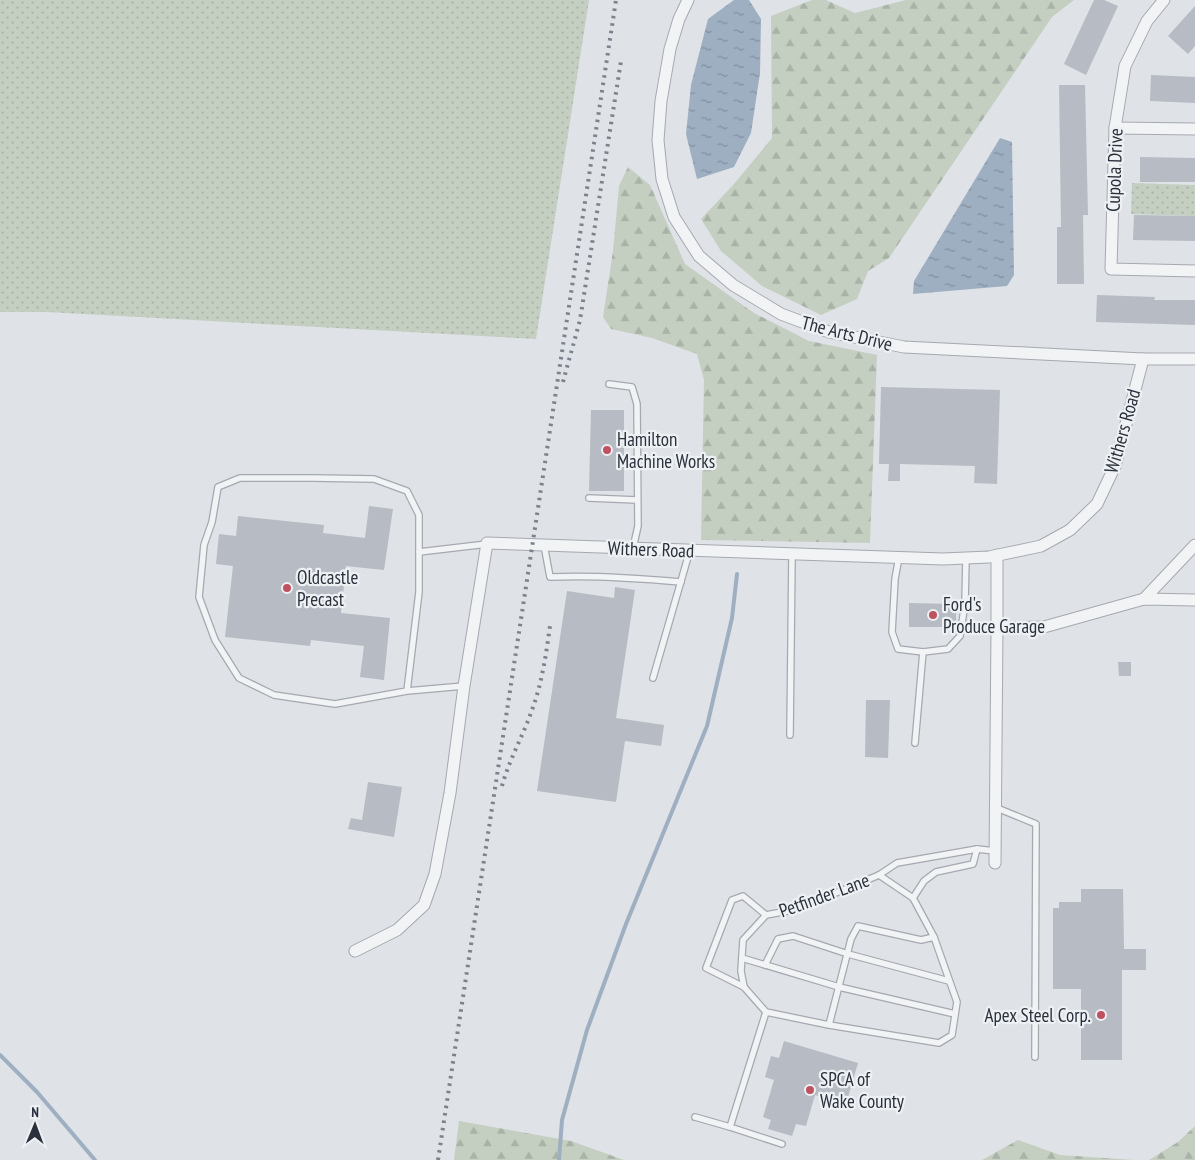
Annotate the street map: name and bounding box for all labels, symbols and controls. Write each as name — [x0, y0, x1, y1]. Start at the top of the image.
street label: Cupola Drive — [1101, 128, 1127, 212]
street label: The Arts Drive — [799, 310, 895, 356]
street label: Withers Road — [1099, 386, 1145, 476]
place label: Hamilton Machine Works — [617, 427, 715, 473]
marker: Hamilton Machine Works — [601, 444, 613, 456]
street label: Withers Road — [607, 535, 695, 563]
place label: Oldcastle Precast — [297, 565, 359, 611]
marker: Oldcastle Precast — [281, 582, 293, 594]
place label: Ford's Produce Garage — [943, 592, 1045, 638]
marker: Ford's Produce Garage — [927, 609, 939, 621]
street label: Petfinder Lane — [776, 868, 873, 922]
place label: Apex Steel Corp. — [984, 1003, 1091, 1027]
marker: Apex Steel Corp. — [1095, 1009, 1107, 1021]
place label: SPCA of Wake County — [820, 1067, 905, 1113]
marker: SPCA of Wake County — [804, 1084, 816, 1096]
north arrow — [10, 1100, 60, 1150]
text: N — [31, 1103, 39, 1121]

